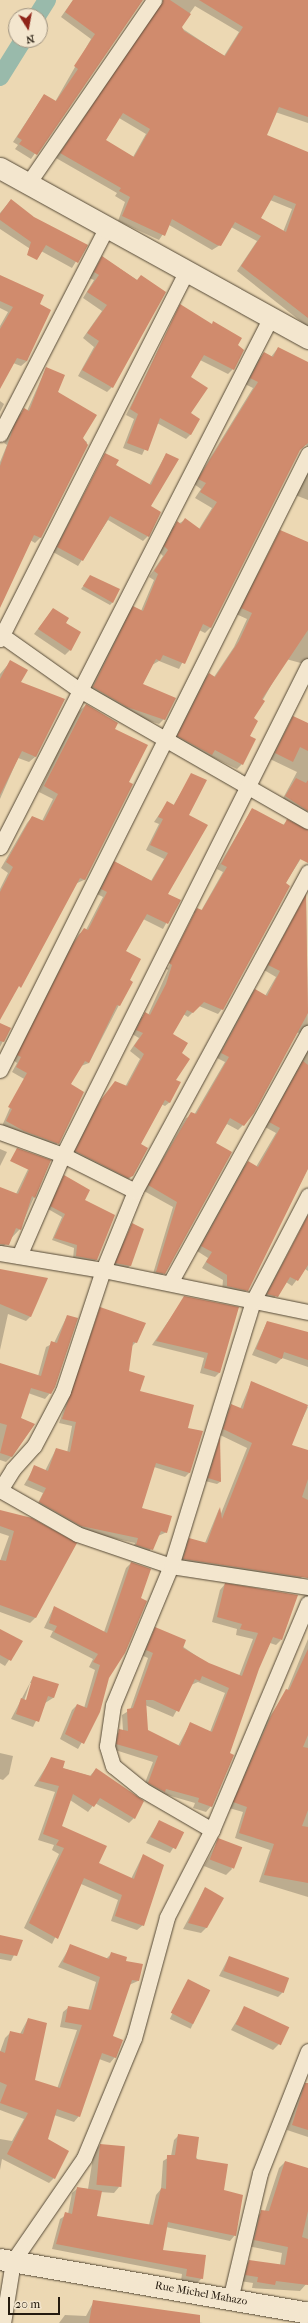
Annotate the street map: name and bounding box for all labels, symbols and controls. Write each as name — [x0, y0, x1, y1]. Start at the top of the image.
north arrow — [8, 8, 48, 48]
text: N — [25, 32, 36, 46]
street label: Rue Michel Mahazo — [154, 2279, 248, 2309]
scale bar — [10, 2289, 62, 2315]
text: 20 m — [15, 2297, 40, 2311]

